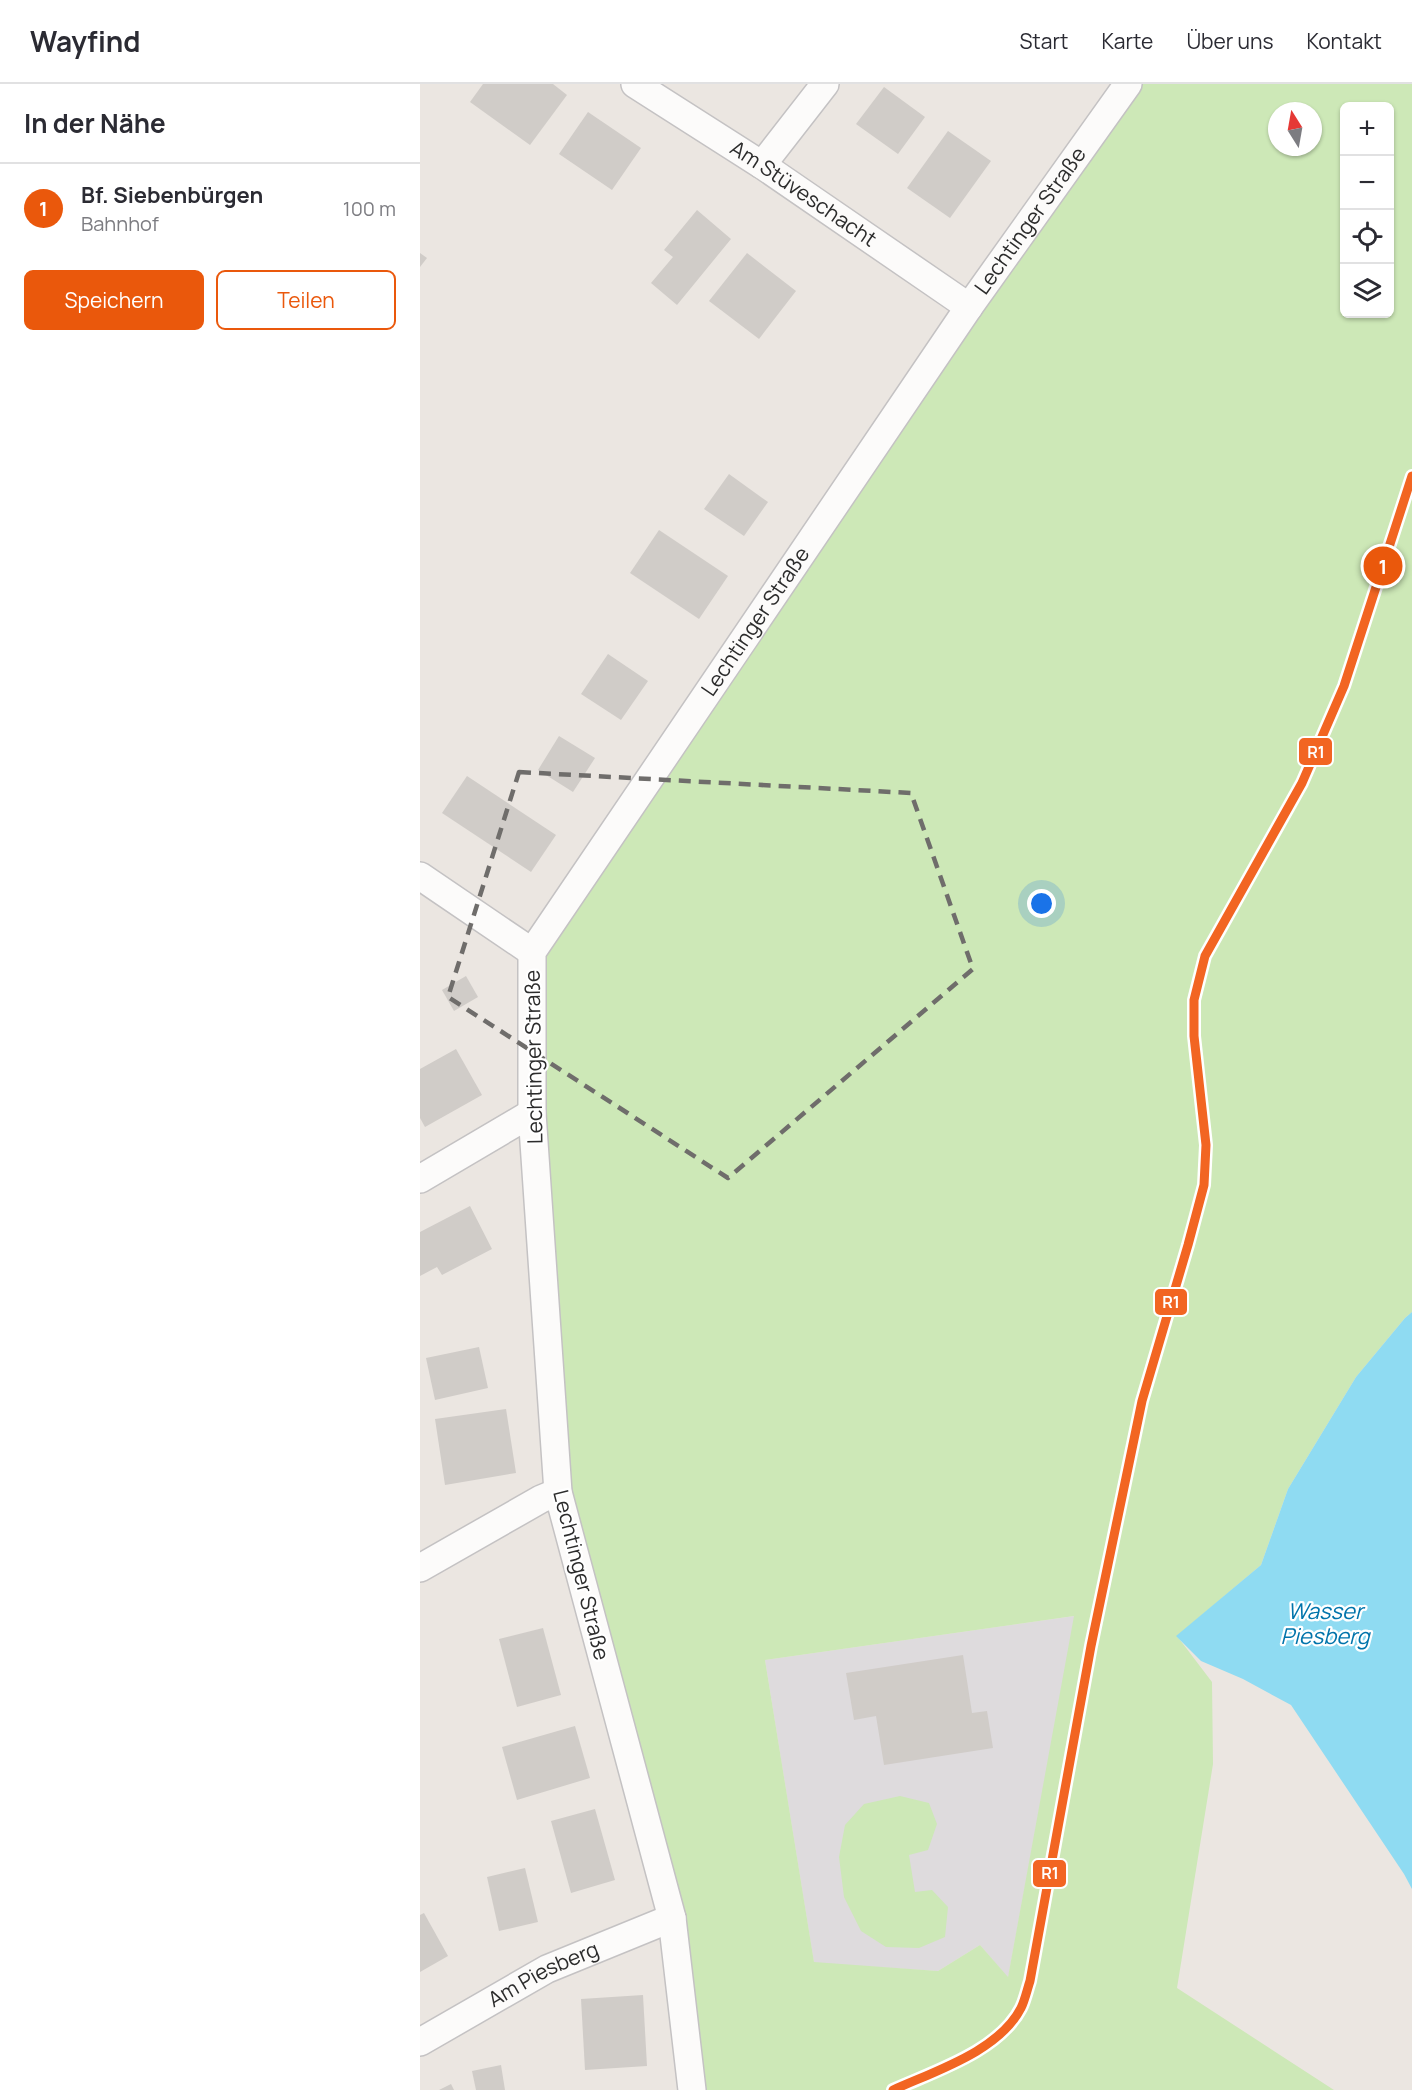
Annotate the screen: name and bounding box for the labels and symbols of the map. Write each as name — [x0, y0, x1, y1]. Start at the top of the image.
north arrow — [1268, 102, 1322, 156]
street label: Am Stüveschacht — [725, 133, 883, 253]
street label: Lechtinger Straße — [968, 141, 1092, 299]
street label: Lechtinger Straße — [694, 541, 815, 701]
pin: 1 — [1364, 544, 1402, 588]
line badge: R1 — [1298, 737, 1333, 766]
text: R1 — [1307, 741, 1325, 763]
your location — [1027, 889, 1056, 918]
street label: Lechtinger Straße — [517, 970, 549, 1144]
line badge: R1 — [1154, 1288, 1188, 1316]
text: R1 — [1162, 1291, 1180, 1313]
street label: Lechtinger Straße — [547, 1487, 617, 1663]
water label: Wasser Piesberg — [1280, 1596, 1372, 1651]
line badge: R1 — [1032, 1859, 1067, 1888]
text: R1 — [1041, 1862, 1059, 1884]
street label: Am Piesberg — [483, 1934, 603, 2013]

